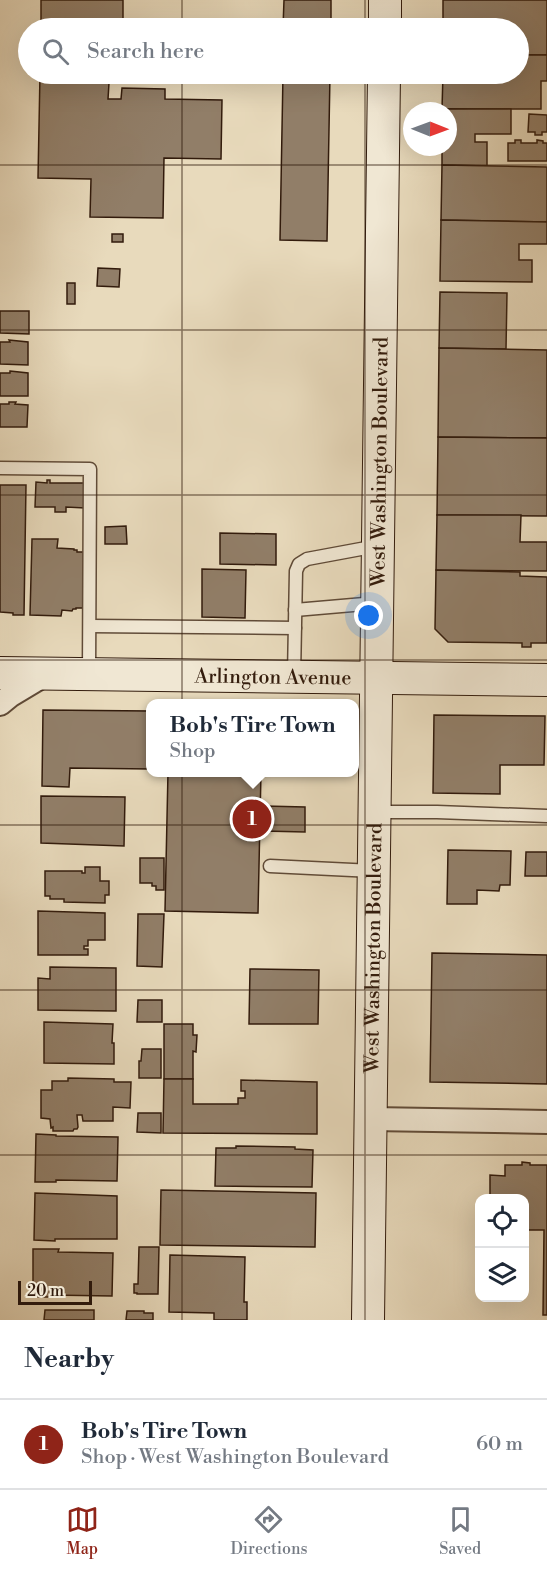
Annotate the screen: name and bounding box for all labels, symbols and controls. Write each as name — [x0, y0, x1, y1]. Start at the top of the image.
search box — [18, 18, 529, 84]
icon: search — [39, 35, 72, 68]
text: Search here — [87, 38, 204, 65]
north arrow — [403, 102, 457, 156]
street label: West Washington Boulevard — [366, 336, 395, 588]
your location — [354, 601, 383, 630]
street label: Arlington Avenue — [193, 664, 352, 691]
popup — [146, 699, 359, 777]
text: Bob's Tire Town — [169, 712, 336, 739]
text: Shop — [169, 739, 216, 764]
pin: 1 — [232, 796, 272, 842]
street label: West Washington Boulevard — [360, 822, 388, 1074]
map controls — [475, 1194, 529, 1302]
button: locate — [475, 1194, 529, 1248]
button: layers — [475, 1248, 529, 1302]
scale bar — [18, 1278, 92, 1306]
text: 20 m — [27, 1281, 64, 1301]
text: Nearby — [24, 1343, 114, 1375]
text: Bob's Tire Town — [81, 1418, 247, 1445]
text: 1 — [39, 1432, 48, 1457]
text: 60 m — [476, 1432, 523, 1457]
text: Shop · West Washington Boulevard — [81, 1445, 389, 1470]
tab: Map — [66, 1503, 99, 1559]
tab: Directions — [230, 1503, 308, 1559]
tab: Saved — [439, 1503, 481, 1559]

